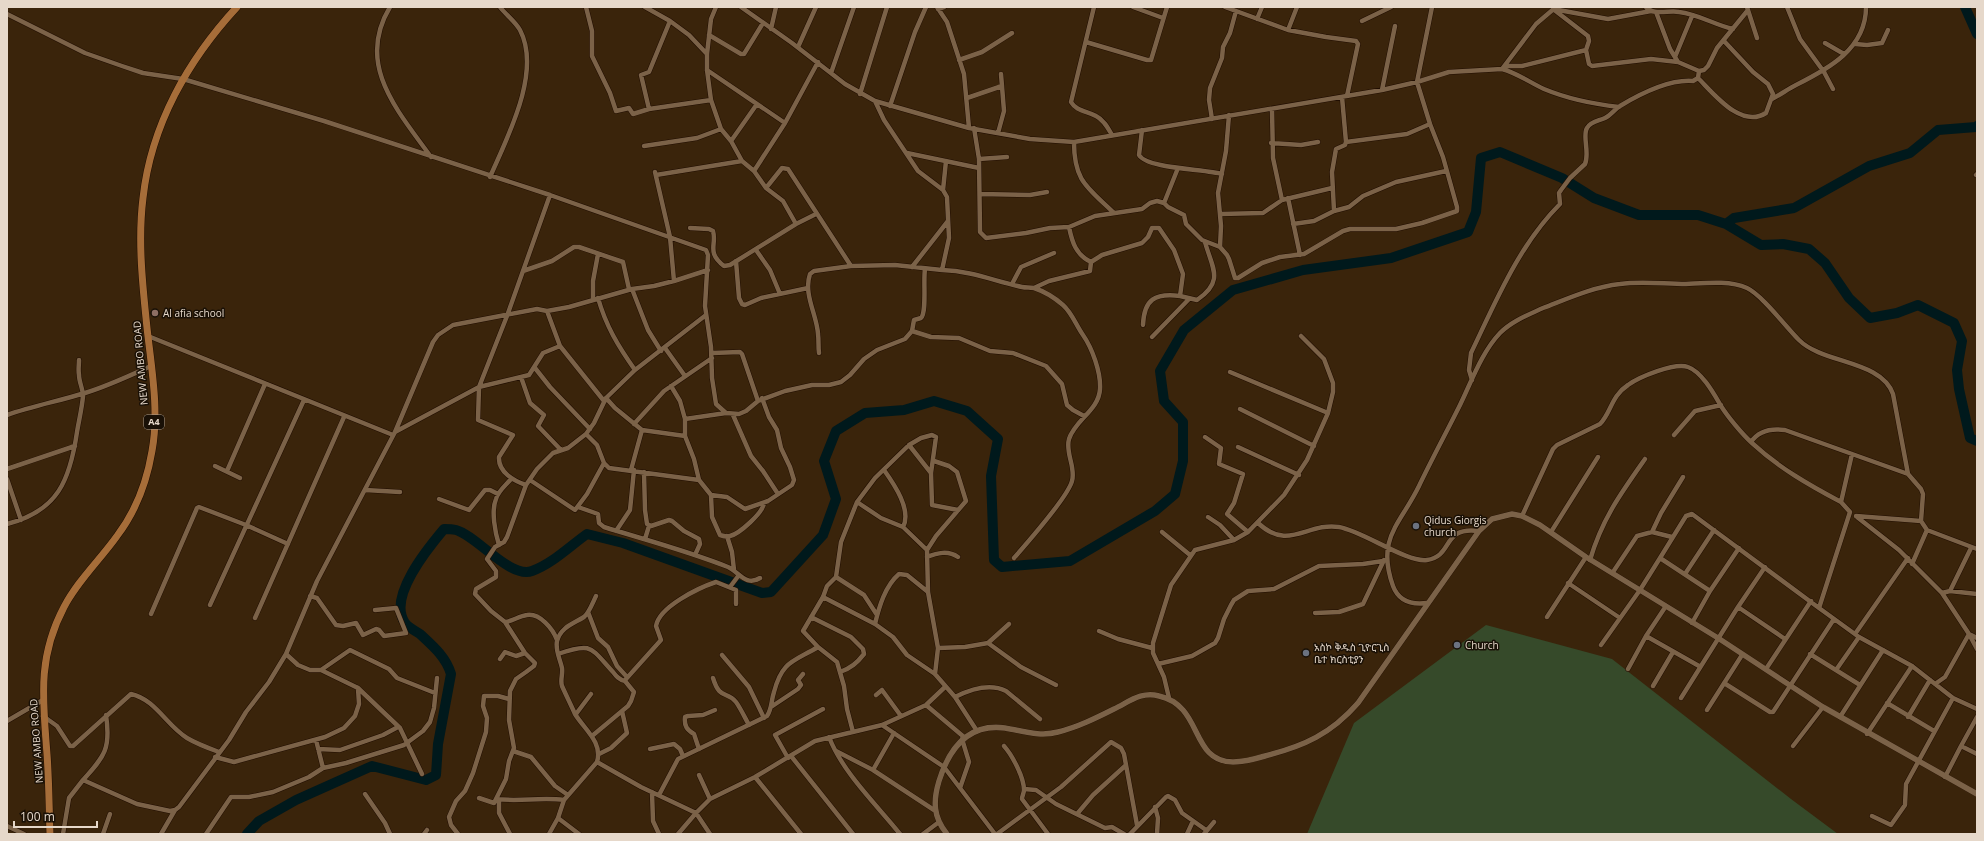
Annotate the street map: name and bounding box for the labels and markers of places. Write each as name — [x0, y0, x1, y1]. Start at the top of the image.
place label: Al afia school — [163, 306, 224, 320]
marker: Al afia school — [150, 308, 160, 318]
place label: Qidus Giorgis church — [1424, 513, 1487, 539]
marker: Qidus Giorgis church — [1411, 521, 1421, 531]
place label: Church — [1465, 638, 1499, 652]
place label: አስኮ ቅዱስ ጊዮርጊስ ቤተ ክርስቲያን — [1314, 640, 1389, 666]
marker: Church — [1452, 640, 1462, 650]
marker: አስኮ ቅዱስ ጊዮርጊስ ቤተ ክርስቲያን — [1301, 648, 1311, 658]

